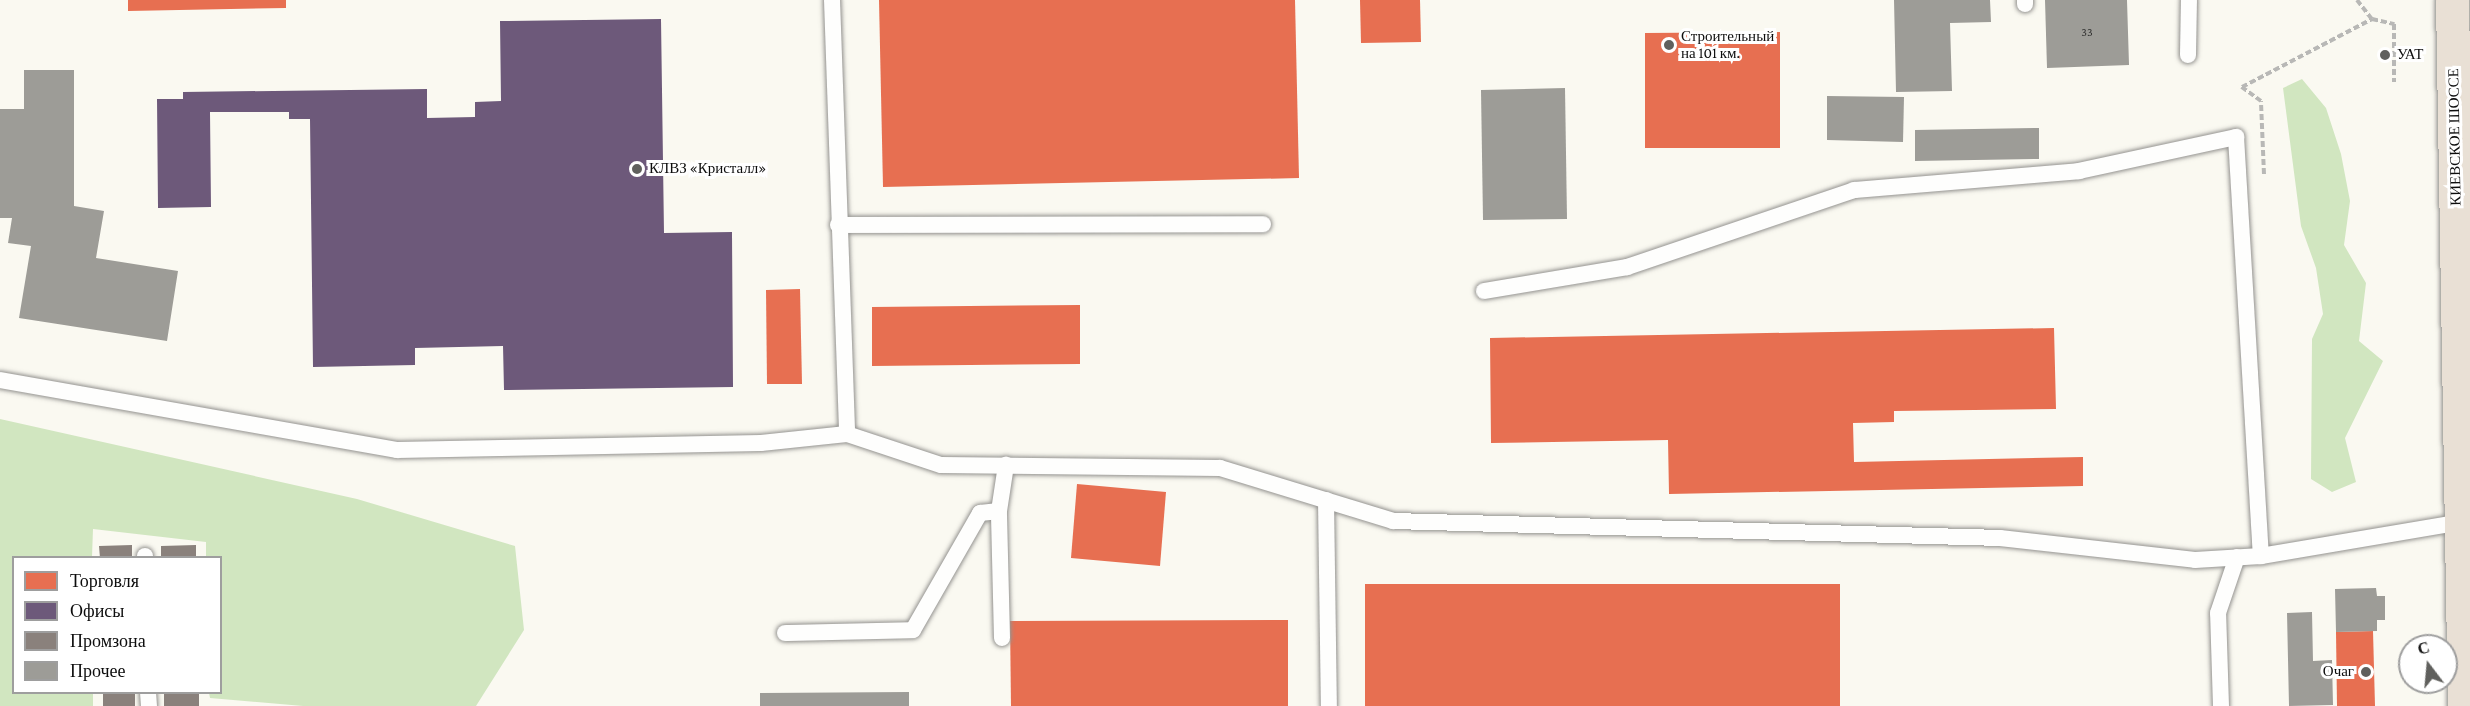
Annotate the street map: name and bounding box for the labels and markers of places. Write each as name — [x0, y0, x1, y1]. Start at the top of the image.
place label: Строительный на 101 км. — [1681, 27, 1774, 62]
marker: Строительный на 101 км. — [1662, 38, 1676, 52]
place label: УАТ — [2397, 46, 2423, 64]
marker: УАТ — [2378, 48, 2392, 62]
place label: КЛВЗ «Кристалл» — [649, 160, 767, 178]
marker: КЛВЗ «Кристалл» — [630, 162, 644, 176]
place label: Очаг — [2323, 663, 2354, 681]
marker: Очаг — [2359, 665, 2373, 679]

